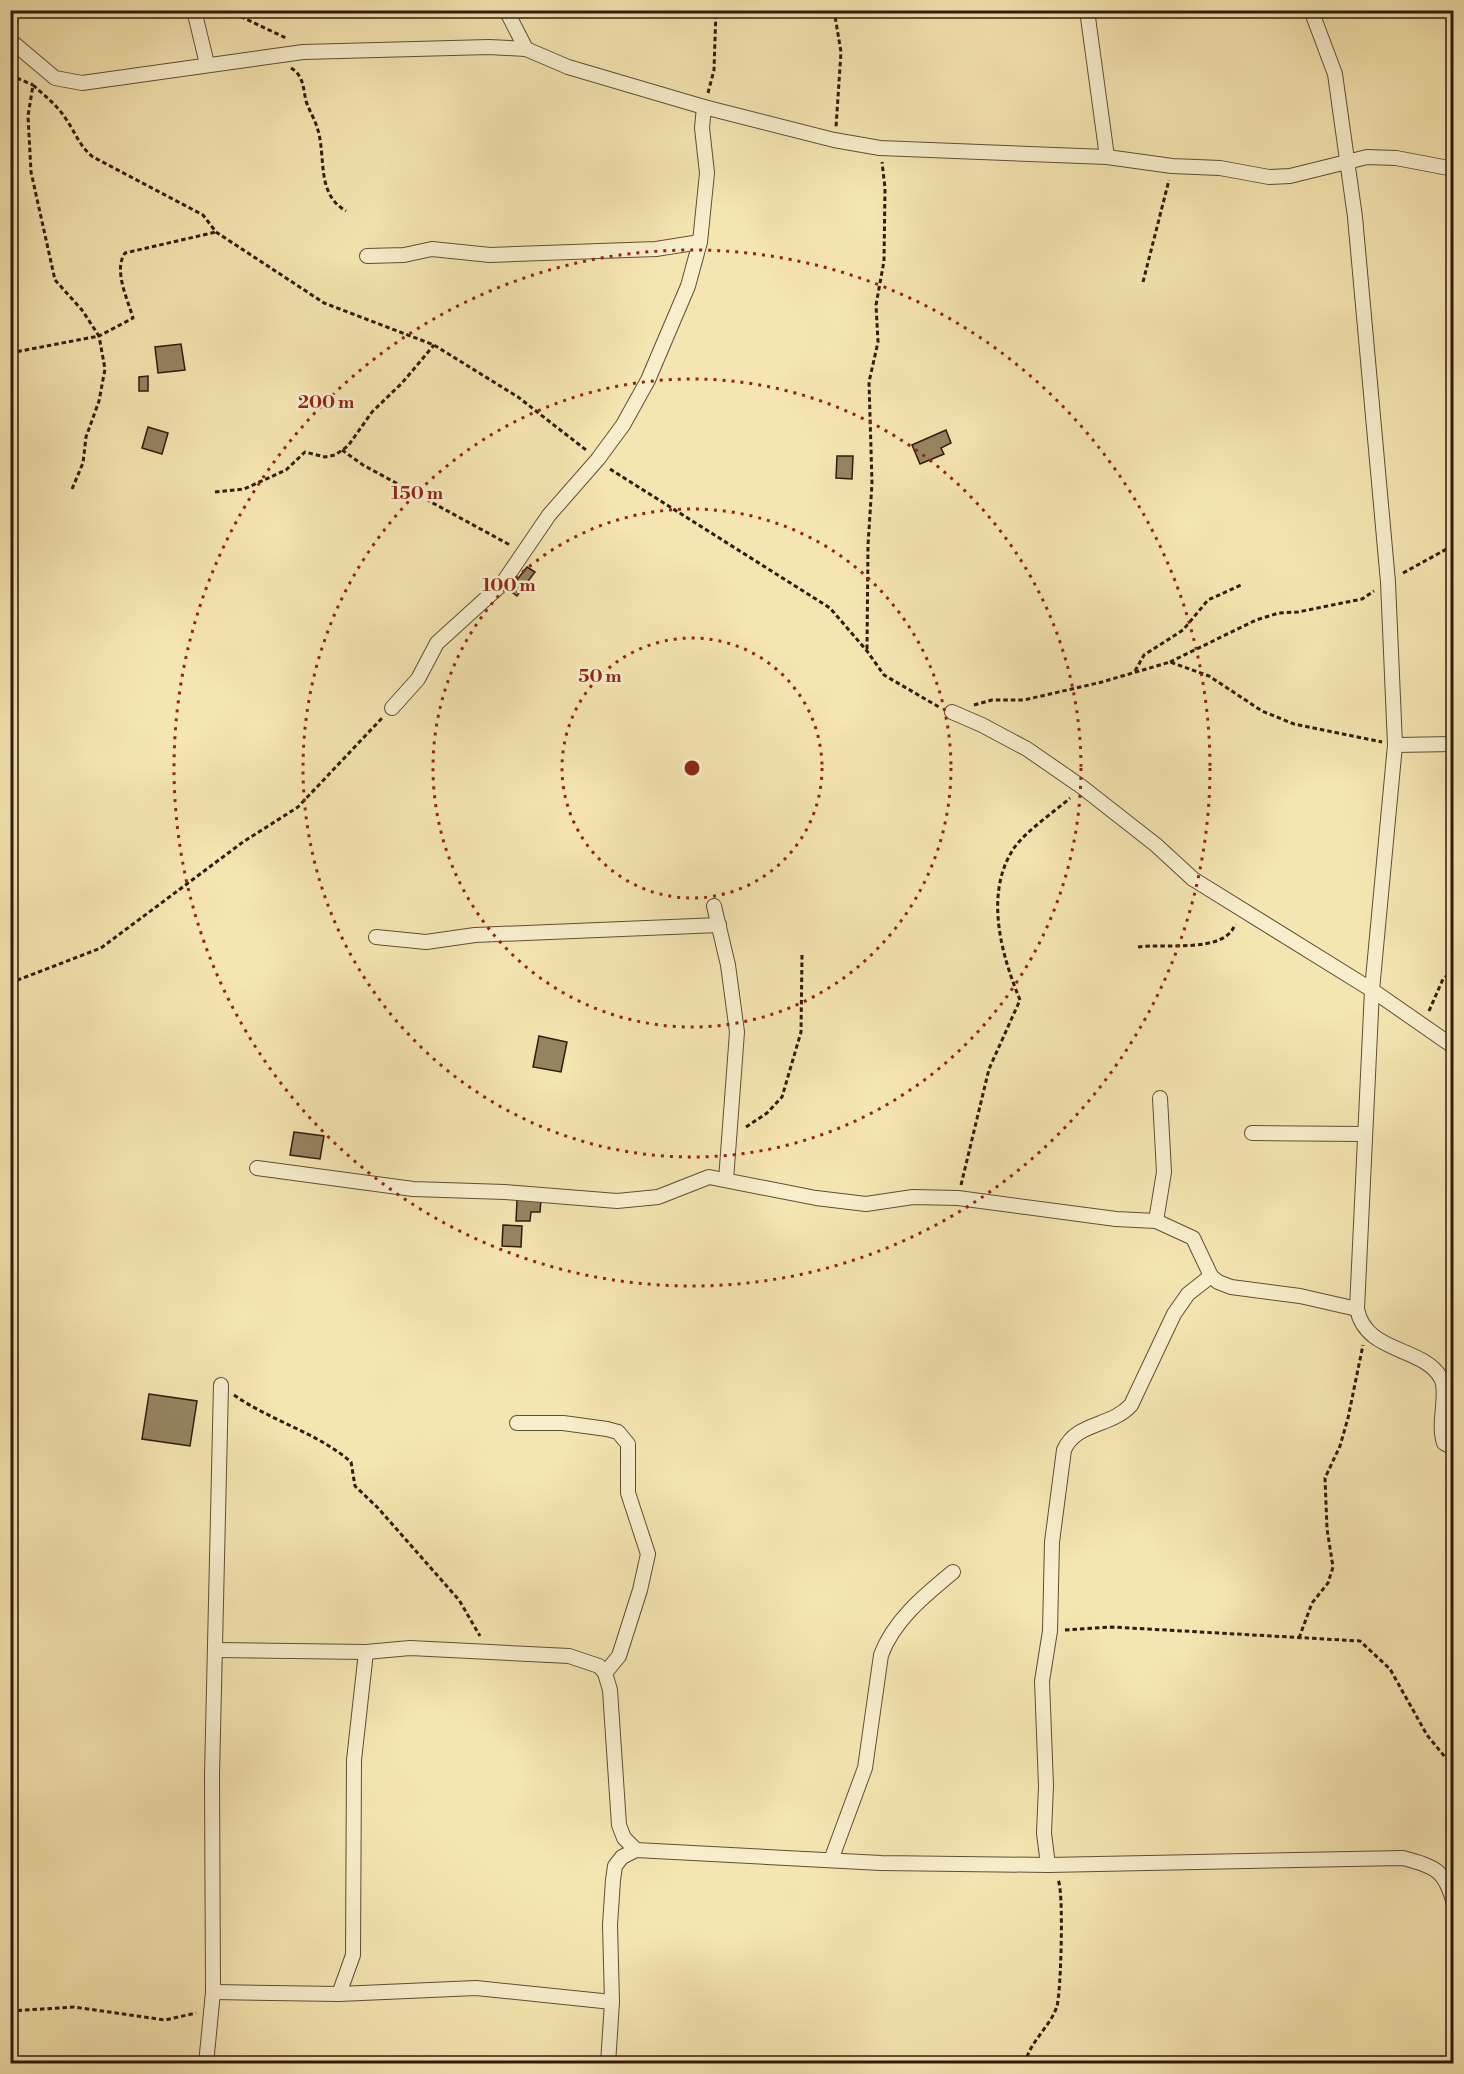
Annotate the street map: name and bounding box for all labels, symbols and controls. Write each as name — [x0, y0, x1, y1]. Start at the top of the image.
text: 200 m — [298, 391, 355, 414]
text: 150 m — [391, 482, 444, 505]
text: 100 m — [482, 574, 536, 597]
text: 50 m — [578, 665, 622, 688]
centre of rings — [682, 758, 702, 778]

